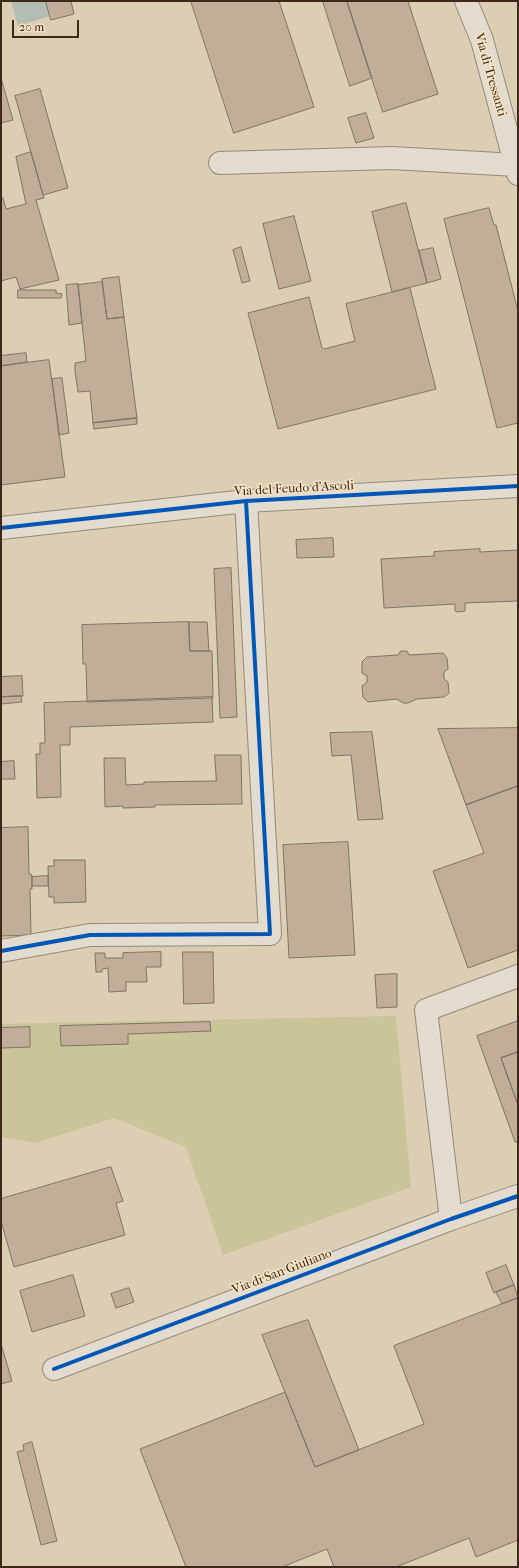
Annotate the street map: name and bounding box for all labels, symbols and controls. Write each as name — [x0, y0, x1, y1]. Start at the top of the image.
scale bar — [14, 12, 81, 38]
text: 20 m — [19, 20, 44, 34]
street label: Via di Tressanti — [471, 31, 509, 119]
street label: Via del Feudo d'Ascoli — [234, 478, 354, 500]
street label: Via di San Giuliano — [230, 1246, 334, 1298]

